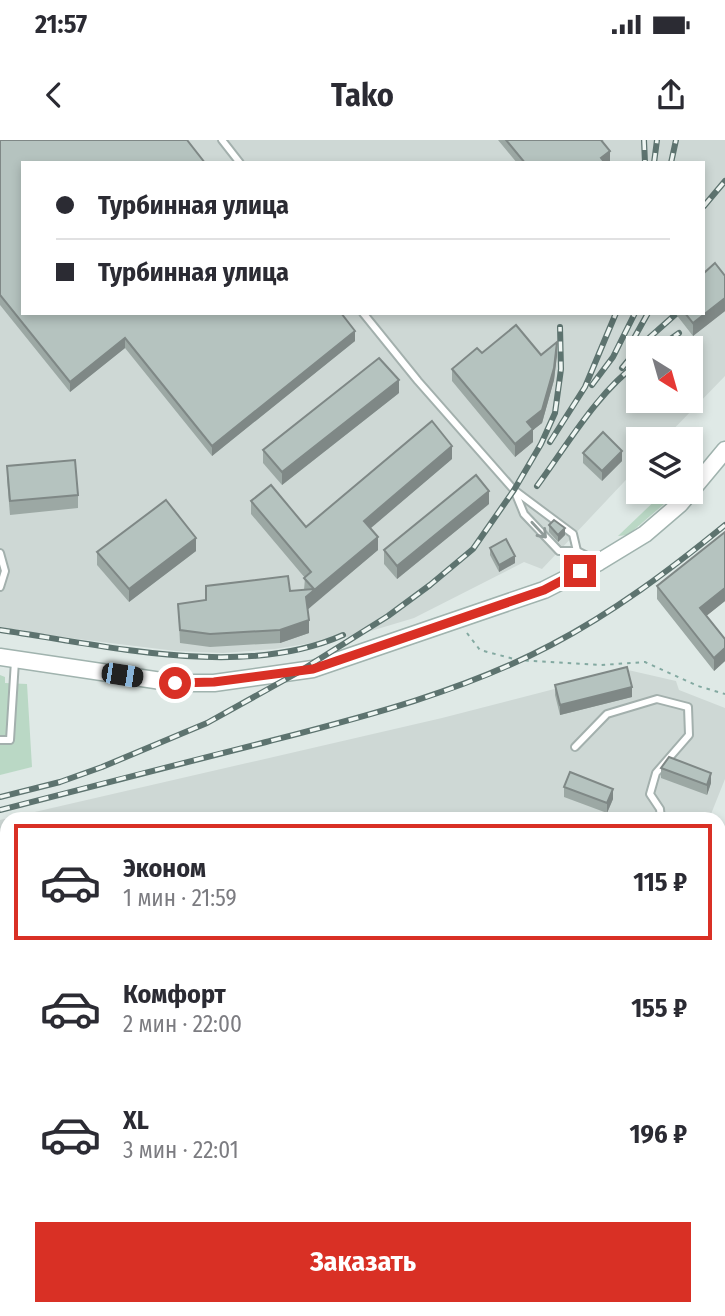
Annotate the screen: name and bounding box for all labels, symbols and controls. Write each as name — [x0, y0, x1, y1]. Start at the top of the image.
text: 21:57 — [35, 9, 87, 40]
icon: back — [35, 76, 73, 114]
text: Tako — [331, 76, 394, 114]
icon: share — [652, 76, 690, 114]
text: Турбинная улица — [98, 190, 289, 221]
text: Турбинная улица — [98, 257, 289, 288]
north arrow — [626, 336, 704, 413]
map controls — [626, 336, 703, 504]
button: layers — [626, 427, 703, 504]
one-way arrow — [531, 521, 547, 539]
route end — [564, 555, 596, 587]
car — [100, 661, 145, 689]
route start — [159, 667, 191, 699]
icon: car — [39, 851, 102, 914]
text: Эконом — [123, 853, 206, 884]
text: 115 ₽ — [633, 867, 687, 898]
text: 1 мин · 21:59 — [123, 884, 237, 912]
icon: car — [39, 977, 102, 1040]
text: Комфорт — [123, 979, 226, 1010]
text: 155 ₽ — [631, 993, 687, 1024]
text: 2 мин · 22:00 — [123, 1010, 242, 1038]
icon: car — [39, 1103, 102, 1166]
text: XL — [123, 1105, 149, 1136]
text: 196 ₽ — [629, 1119, 687, 1150]
text: 3 мин · 22:01 — [123, 1136, 239, 1164]
button: Заказать — [35, 1222, 691, 1302]

